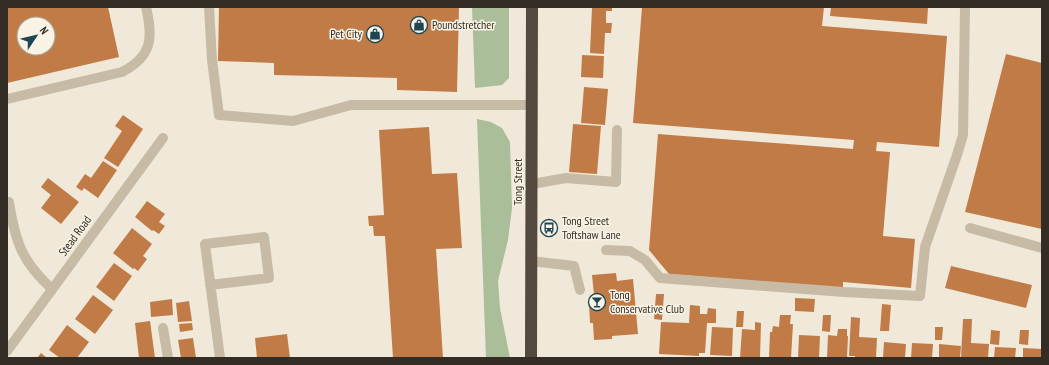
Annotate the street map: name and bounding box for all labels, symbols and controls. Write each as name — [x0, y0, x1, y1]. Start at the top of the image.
shop icon: Poundstretcher — [409, 15, 429, 35]
north arrow — [16, 16, 56, 56]
place label: Poundstretcher — [432, 17, 495, 32]
text: N — [37, 24, 52, 37]
shop icon: Pet City — [365, 24, 385, 44]
place label: Pet City — [330, 26, 362, 41]
street label: Tong Street — [510, 158, 525, 206]
street label: Stead Road — [55, 213, 94, 259]
place label: Tong Street Toftshaw Lane — [562, 213, 621, 242]
bus stop icon: Tong Street Toftshaw Lane — [539, 218, 559, 238]
place label: Tong Conservative Club — [610, 287, 684, 316]
bar icon: Tong Conservative Club — [587, 292, 607, 312]

